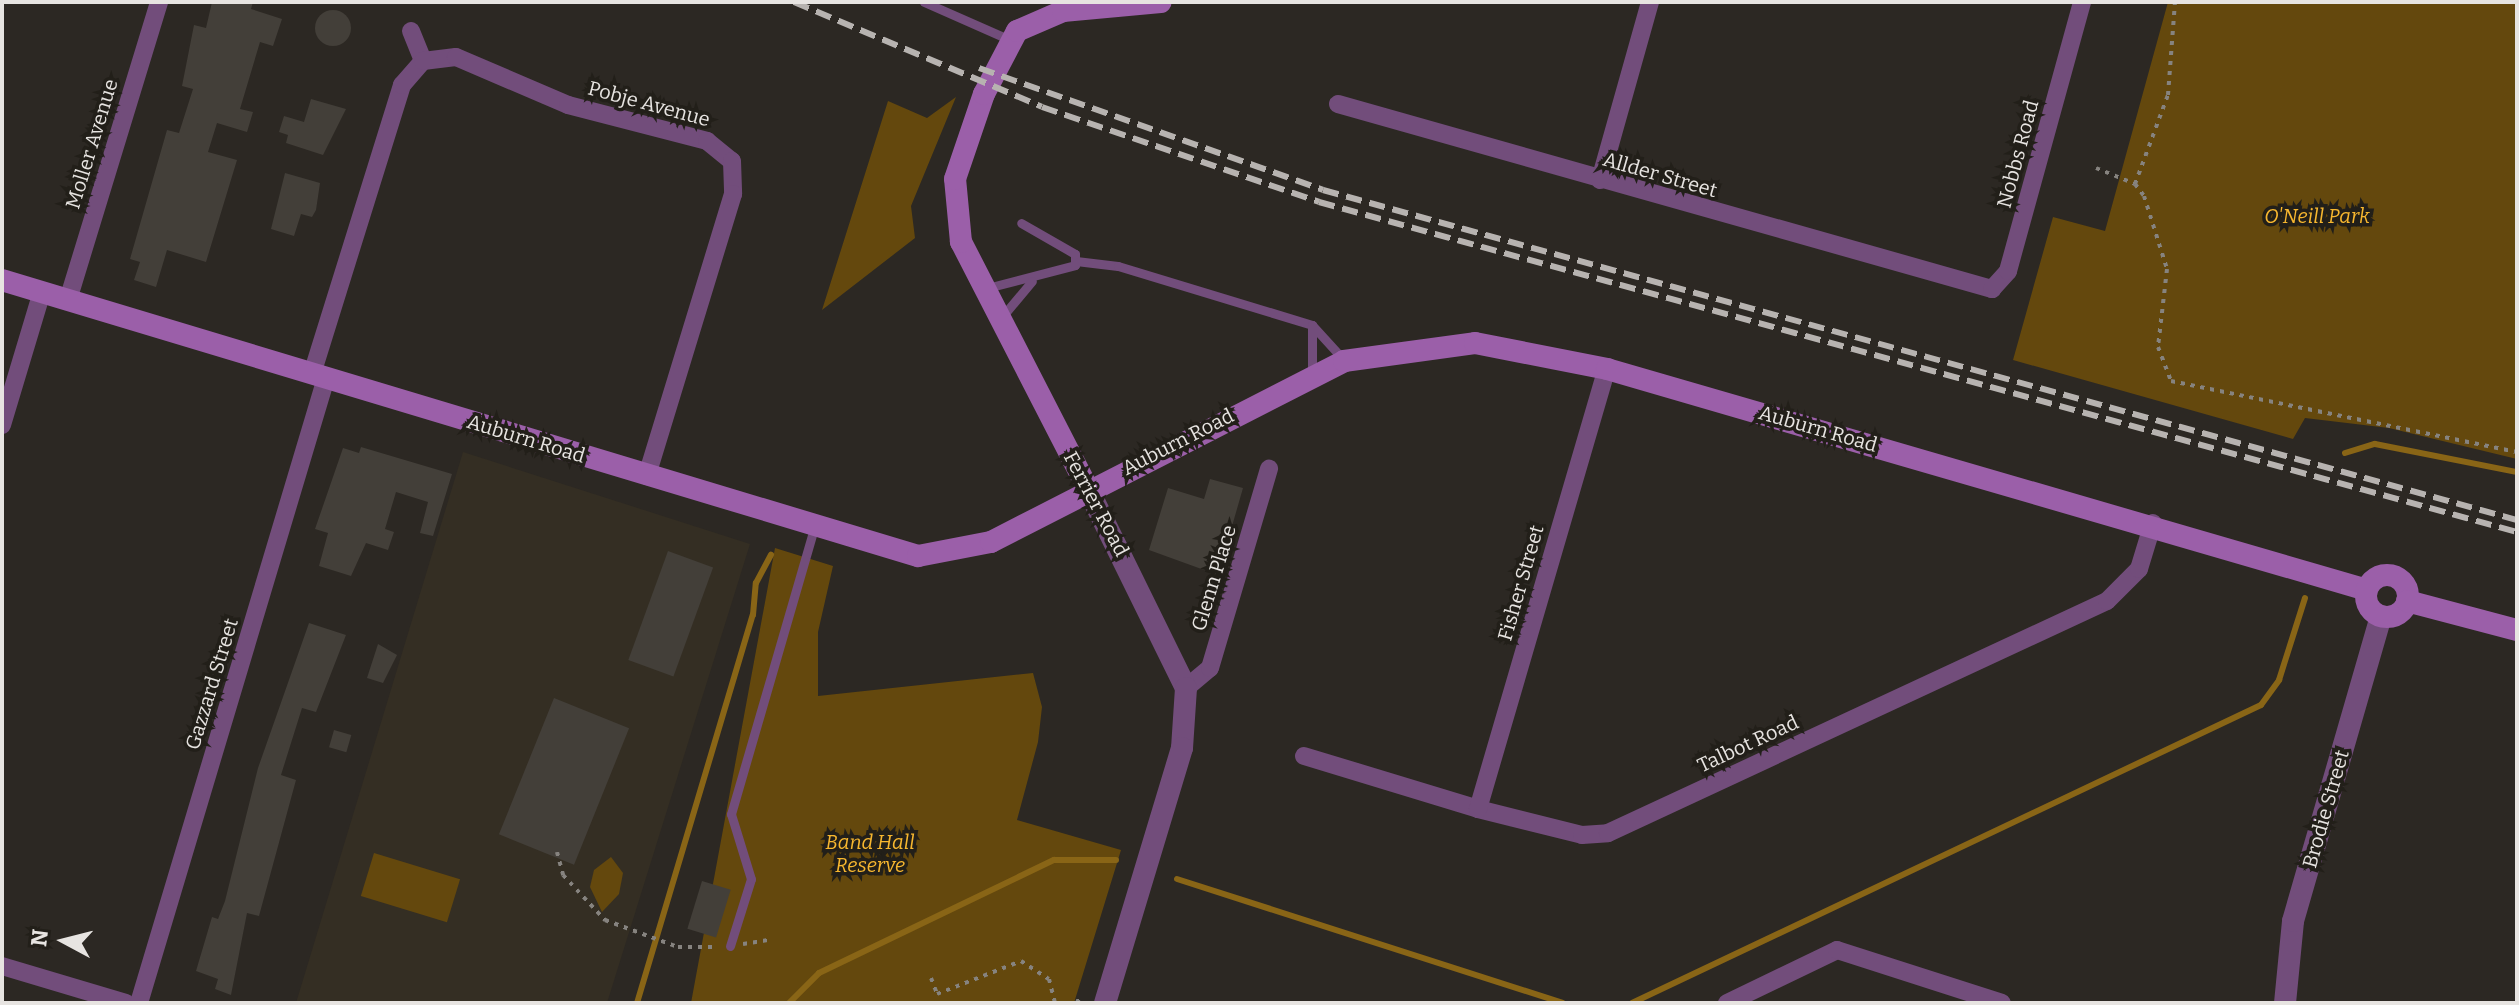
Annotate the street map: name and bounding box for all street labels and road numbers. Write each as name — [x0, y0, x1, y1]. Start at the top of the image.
street label: Moller Avenue — [61, 76, 123, 212]
street label: Pobje Avenue — [585, 76, 713, 132]
street label: Nobbs Road — [1992, 97, 2044, 211]
street label: Allder Street — [1600, 147, 1720, 203]
street label: Auburn Road — [1756, 401, 1880, 457]
street label: Auburn Road — [1118, 404, 1238, 480]
street label: Auburn Road — [464, 410, 588, 468]
street label: Ferrier Road — [1058, 448, 1134, 560]
street label: Glenn Place — [1187, 522, 1241, 634]
street label: Fisher Street — [1493, 522, 1549, 644]
street label: Gazzard Street — [181, 615, 243, 753]
street label: Talbot Road — [1694, 710, 1802, 778]
street label: Brodie Street — [2298, 747, 2354, 871]

